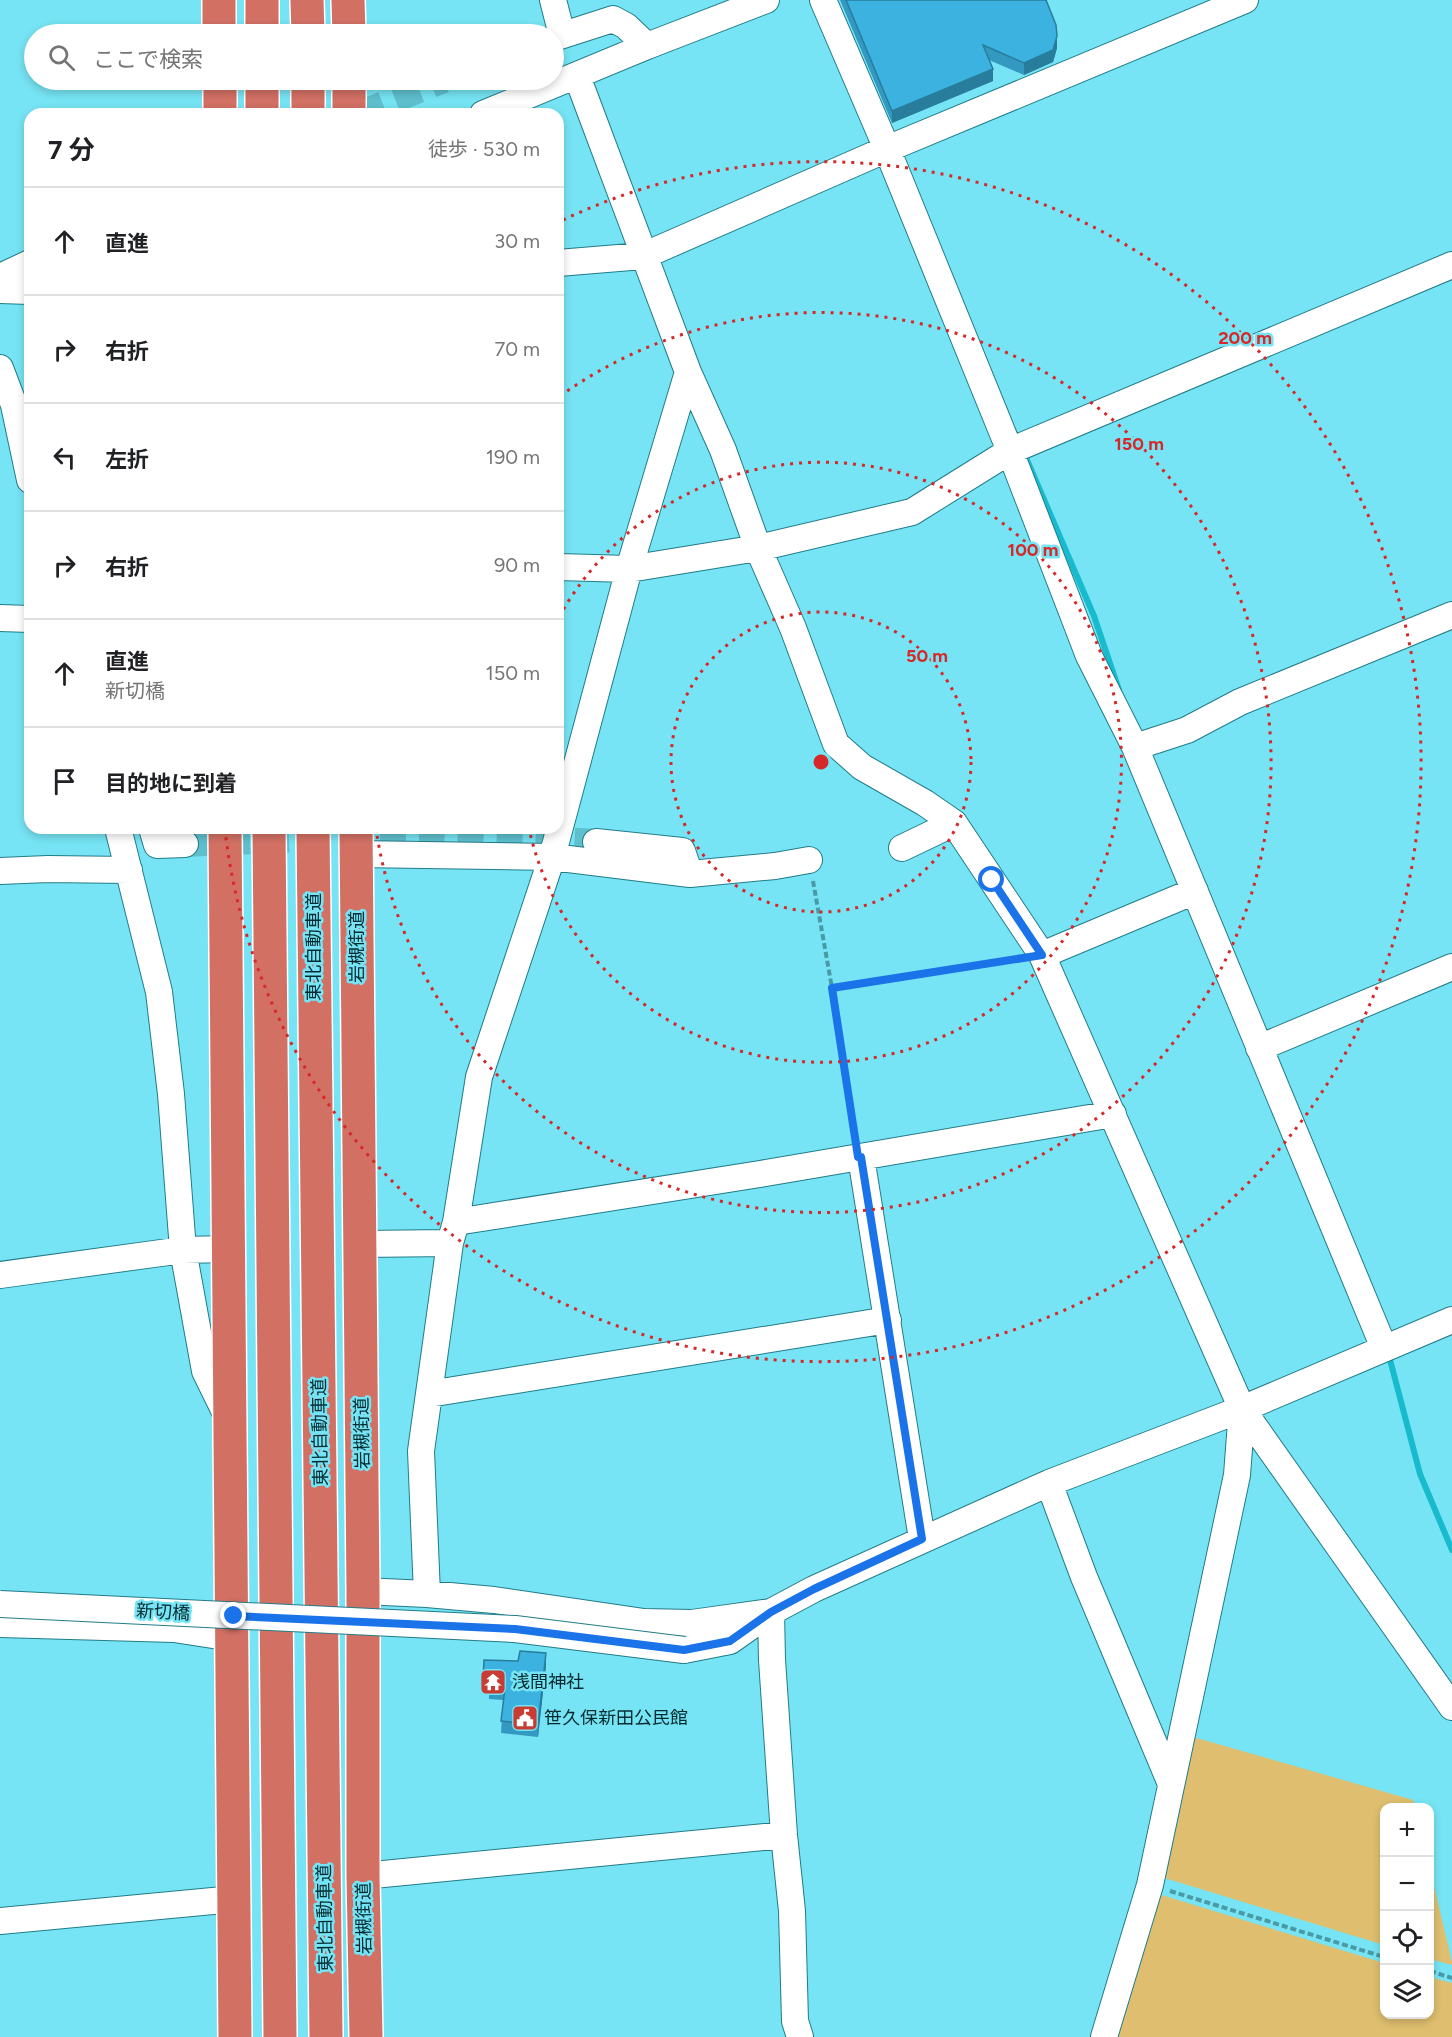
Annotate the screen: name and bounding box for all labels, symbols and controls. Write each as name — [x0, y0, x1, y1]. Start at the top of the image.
search box — [24, 24, 564, 90]
icon: search — [45, 41, 78, 74]
text: ここで検索 — [93, 46, 203, 73]
text: 7 分 — [48, 134, 95, 166]
text: 徒歩 · 530 m — [428, 137, 540, 161]
icon: ahead — [48, 225, 81, 258]
text: 30 m — [494, 229, 540, 253]
text: 直進 — [105, 230, 149, 257]
text: 200 m — [1218, 327, 1272, 349]
icon: right — [48, 333, 81, 366]
text: 70 m — [494, 337, 540, 361]
text: 右折 — [105, 338, 149, 365]
text: 150 m — [1114, 433, 1164, 455]
icon: left — [48, 441, 81, 474]
text: 190 m — [486, 445, 540, 469]
text: 左折 — [105, 446, 149, 473]
text: 100 m — [1008, 539, 1058, 561]
icon: right — [48, 549, 81, 582]
text: 90 m — [494, 553, 540, 577]
text: 右折 — [105, 554, 149, 581]
text: 50 m — [906, 645, 948, 667]
text: 直進 — [105, 648, 149, 675]
icon: ahead — [48, 657, 81, 690]
text: 150 m — [485, 661, 540, 685]
text: 新切橋 — [105, 679, 165, 703]
centre of rings — [811, 752, 831, 772]
icon: arrive — [48, 765, 81, 798]
text: 目的地に到着 — [105, 770, 237, 797]
route start — [978, 866, 1004, 892]
street label: 東北自動車道 — [303, 893, 325, 1001]
street label: 岩槻街道 — [346, 911, 368, 983]
street label: 東北自動車道 — [308, 1378, 332, 1486]
street label: 岩槻街道 — [350, 1397, 374, 1469]
street label: 新切橋 — [135, 1600, 191, 1624]
route end — [220, 1602, 246, 1628]
temple icon: 浅間神社 — [478, 1667, 508, 1697]
place label: 浅間神社 — [512, 1671, 584, 1693]
public building icon: 笹久保新田公民館 — [510, 1703, 540, 1733]
place label: 笹久保新田公民館 — [544, 1707, 688, 1729]
map controls — [1380, 1803, 1434, 2019]
button: + — [1380, 1803, 1434, 1857]
button: − — [1380, 1857, 1434, 1911]
street label: 東北自動車道 — [313, 1864, 337, 1972]
street label: 岩槻街道 — [352, 1882, 376, 1954]
button: locate — [1380, 1911, 1434, 1965]
button: layers — [1380, 1965, 1434, 2019]

